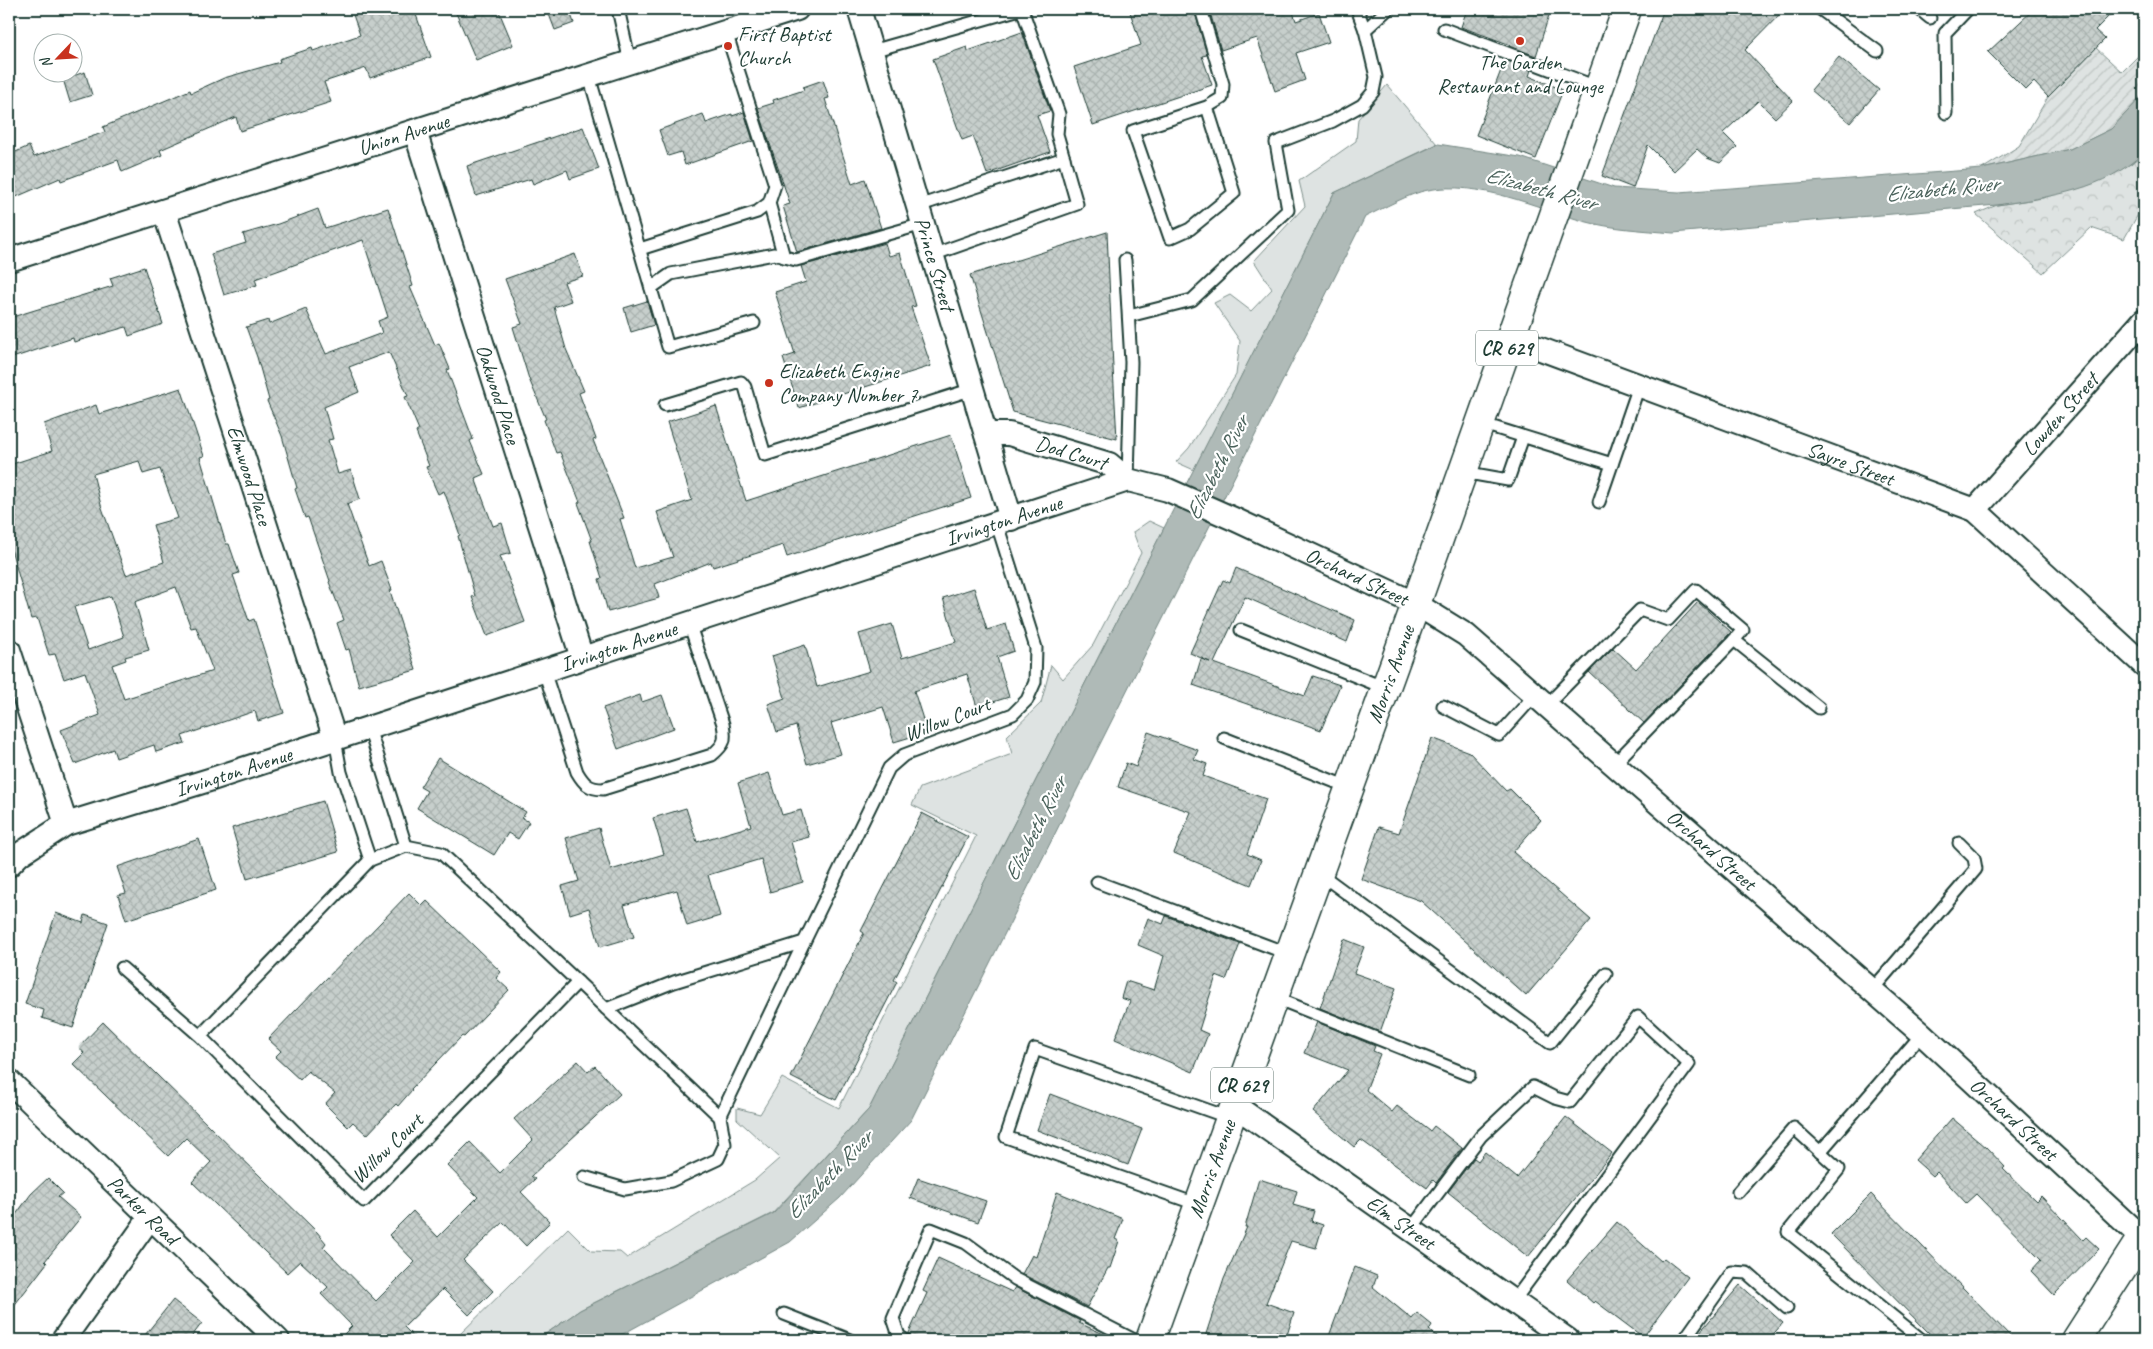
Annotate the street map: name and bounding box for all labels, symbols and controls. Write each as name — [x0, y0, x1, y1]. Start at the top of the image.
place label: First Baptist Church — [738, 21, 833, 71]
north arrow — [32, 32, 82, 82]
marker: The Garden Restaurant and Lounge — [1514, 35, 1526, 47]
marker: First Baptist Church — [722, 40, 734, 52]
place label: The Garden Restaurant and Lounge — [1437, 49, 1604, 99]
text: N — [36, 54, 56, 71]
street label: Union Avenue — [355, 107, 453, 161]
water label: Elizabeth River — [1483, 161, 1603, 218]
water label: Elizabeth River — [1884, 169, 2004, 209]
street label: Prince Street — [909, 214, 962, 317]
road number: CR 629 — [1476, 330, 1538, 366]
street label: Oakwood Place — [470, 341, 527, 448]
place label: Elizabeth Engine Company Number 7 — [779, 358, 919, 408]
street label: Lowden Street — [2016, 365, 2106, 461]
marker: Elizabeth Engine Company Number 7 — [763, 377, 775, 389]
water label: Elizabeth River — [1179, 408, 1257, 525]
street label: Elmwood Place — [221, 422, 279, 531]
street label: Dod Court — [1033, 430, 1113, 476]
street label: Sayre Street — [1803, 436, 1899, 492]
street label: Irvington Avenue — [942, 489, 1066, 552]
street label: Orchard Street — [1302, 541, 1414, 612]
street label: Irvington Avenue — [557, 615, 681, 677]
street label: Morris Avenue — [1361, 621, 1421, 727]
street label: Willow Court — [900, 690, 995, 747]
street label: Irvington Avenue — [172, 740, 296, 803]
water label: Elizabeth River — [997, 769, 1075, 886]
street label: Orchard Street — [1661, 804, 1763, 897]
road number: CR 629 — [1211, 1068, 1273, 1102]
street label: Orchard Street — [1965, 1072, 2065, 1168]
street label: Willow Court — [346, 1106, 430, 1189]
street label: Morris Avenue — [1182, 1115, 1242, 1221]
water label: Elizabeth River — [780, 1122, 881, 1225]
street label: Parker Road — [102, 1170, 187, 1253]
street label: Elm Street — [1361, 1189, 1442, 1257]

